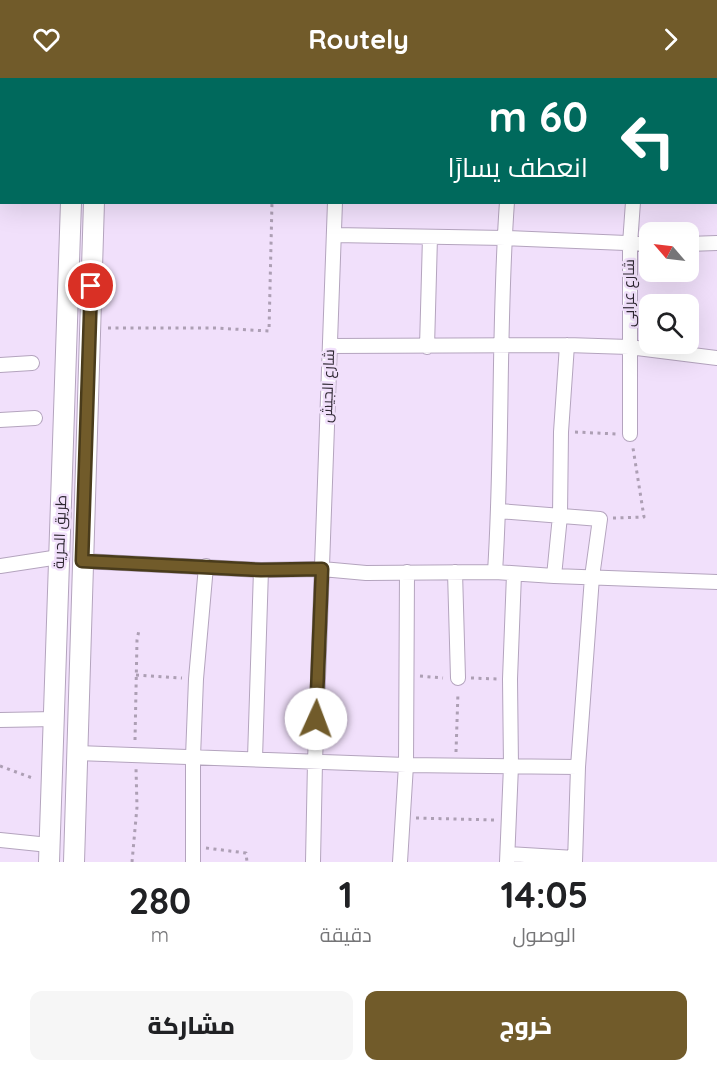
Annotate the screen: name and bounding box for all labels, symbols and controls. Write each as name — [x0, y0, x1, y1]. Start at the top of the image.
text: Routely — [308, 22, 409, 56]
icon: heart — [30, 23, 63, 56]
icon: forward — [654, 23, 687, 56]
text: 60 m — [488, 90, 588, 143]
icon: left — [609, 102, 687, 180]
text: انعطف يسارًا — [448, 150, 588, 184]
north arrow — [639, 222, 699, 282]
map controls — [639, 222, 699, 354]
street label: شارع عرابى — [619, 259, 640, 327]
pin — [65, 260, 116, 311]
icon: arrive — [74, 269, 107, 302]
button: search — [639, 294, 699, 354]
street label: شارع الجيش — [317, 349, 340, 423]
street label: طريق الحرية — [49, 495, 71, 569]
position arrow — [284, 687, 348, 751]
text: 1 — [339, 872, 353, 917]
text: 14:05 — [500, 872, 588, 917]
text: 280 — [129, 878, 191, 923]
text: m — [151, 922, 169, 947]
text: دقيقة — [320, 922, 372, 947]
text: الوصول — [513, 922, 576, 947]
button: مشاركة — [30, 991, 353, 1060]
button: خروج — [365, 991, 687, 1060]

